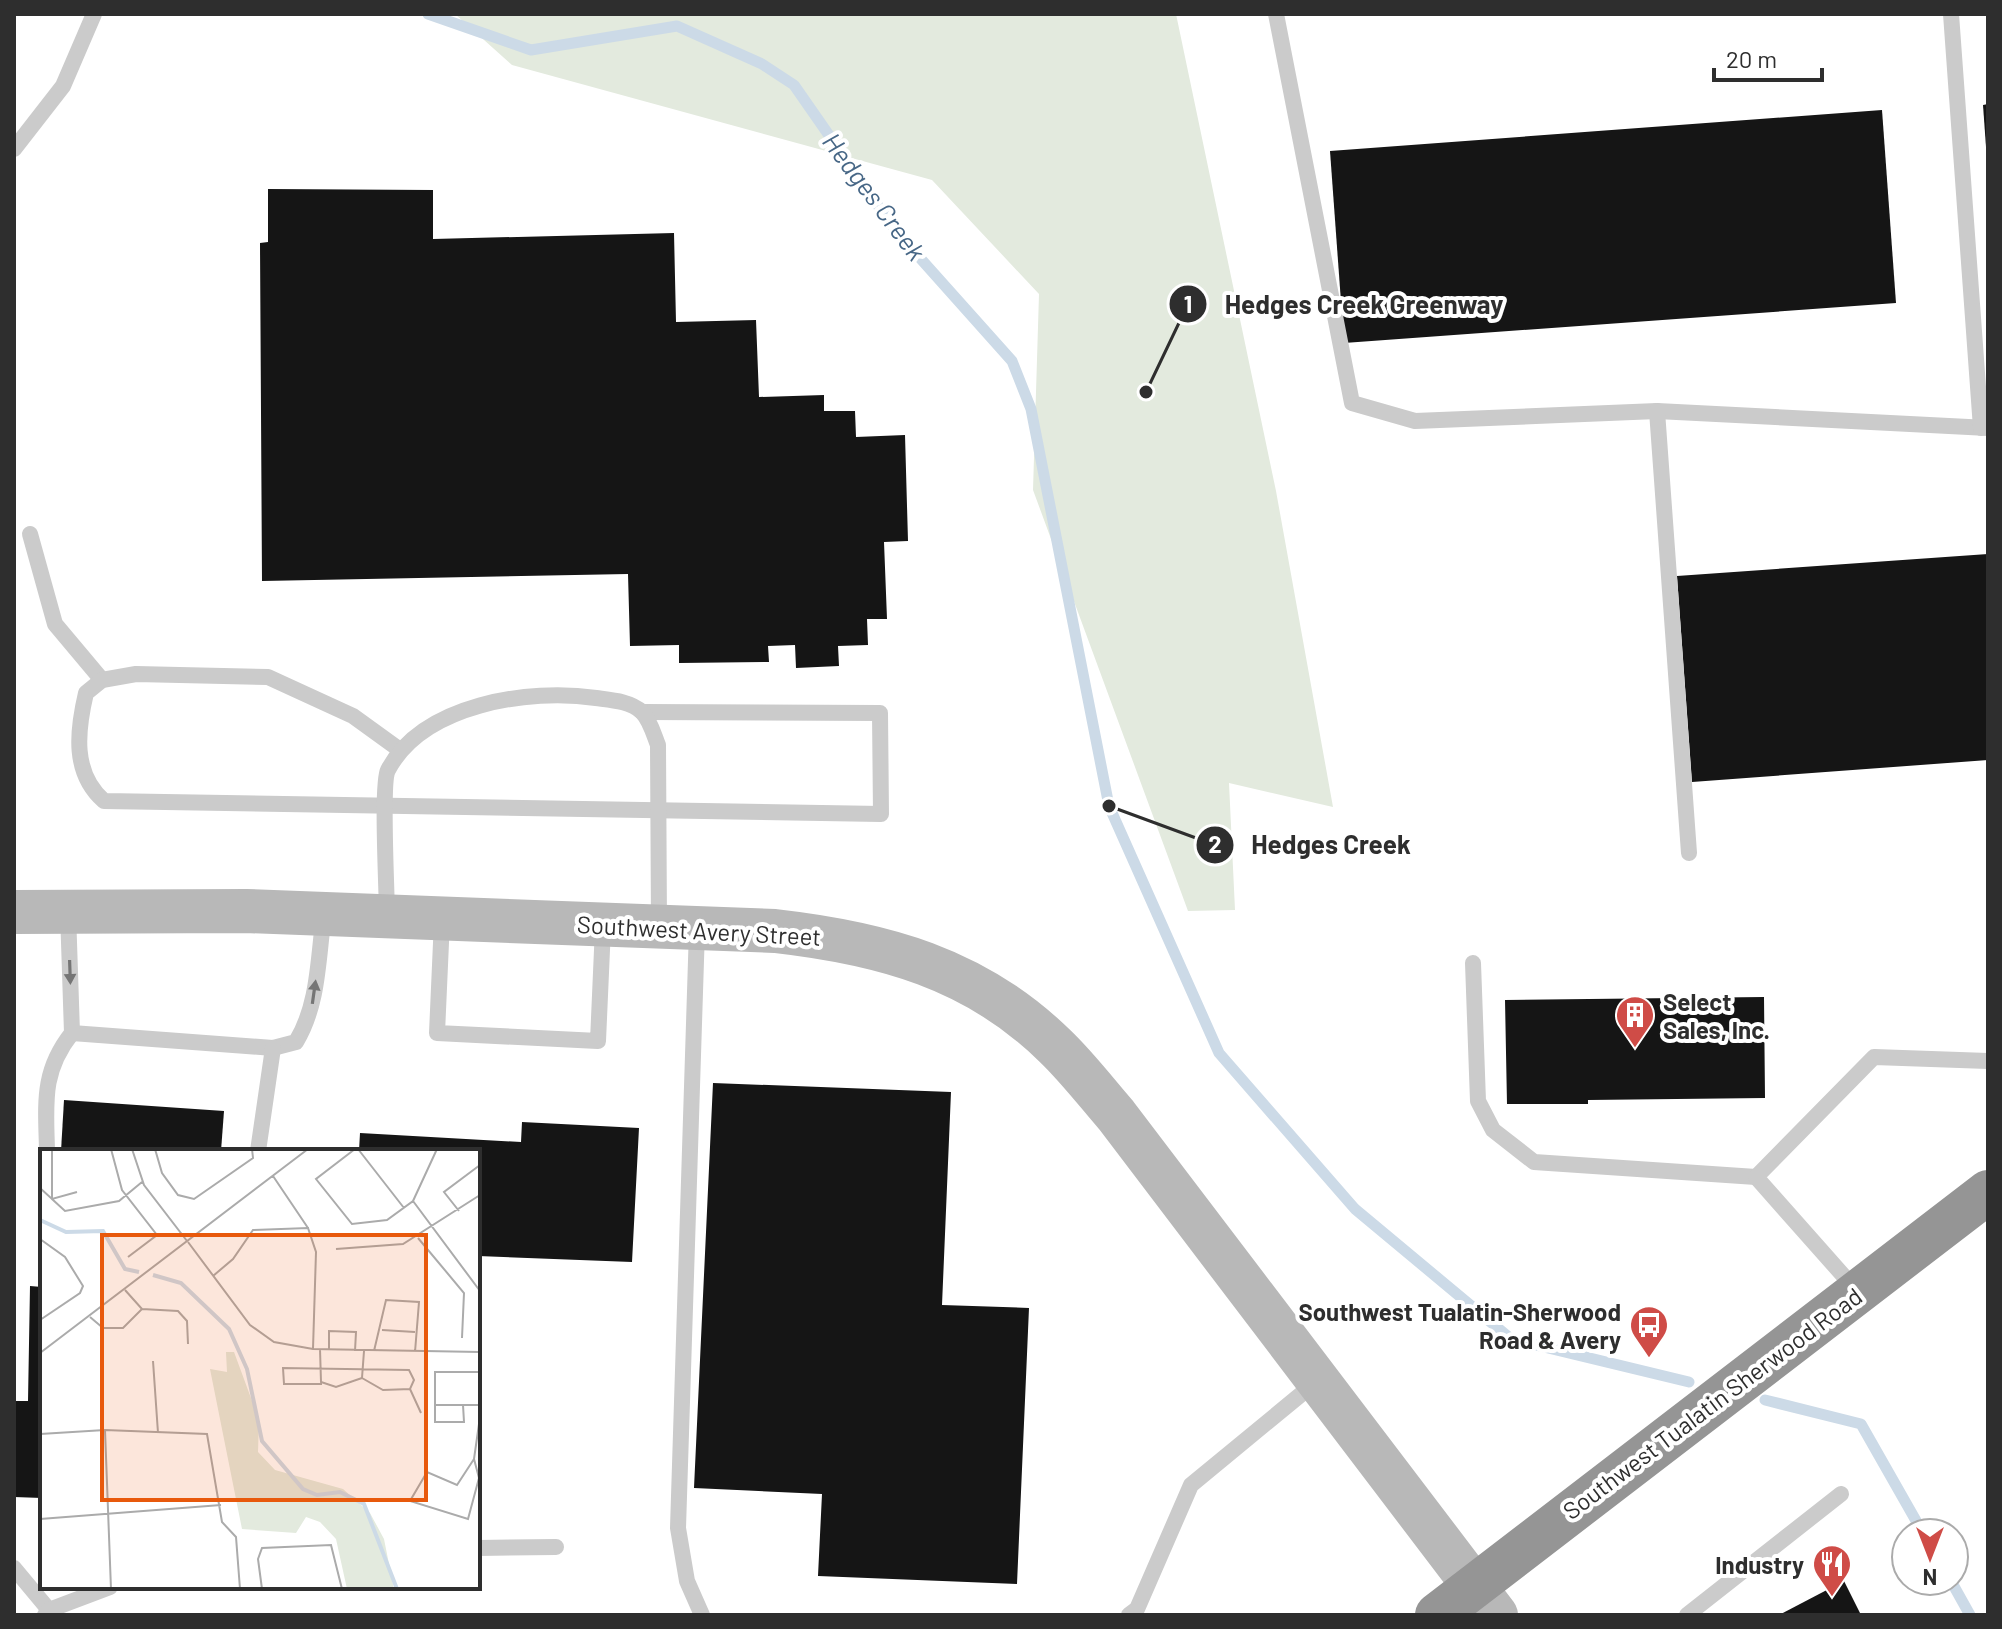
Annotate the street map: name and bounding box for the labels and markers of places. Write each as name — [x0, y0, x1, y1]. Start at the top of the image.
callout: Hedges Creek Greenway — [1168, 279, 1519, 329]
callout: Hedges Creek — [1195, 820, 1426, 870]
place label: Select Sales, Inc. — [1663, 987, 1770, 1044]
building icon: Select Sales, Inc. — [1614, 994, 1656, 1049]
place label: Southwest Tualatin-Sherwood Road & Avery — [1298, 1297, 1621, 1354]
bus stop icon: Southwest Tualatin-Sherwood Road & Avery — [1628, 1304, 1670, 1359]
restaurant icon: Industry — [1811, 1543, 1853, 1598]
place label: Industry — [1715, 1550, 1804, 1579]

